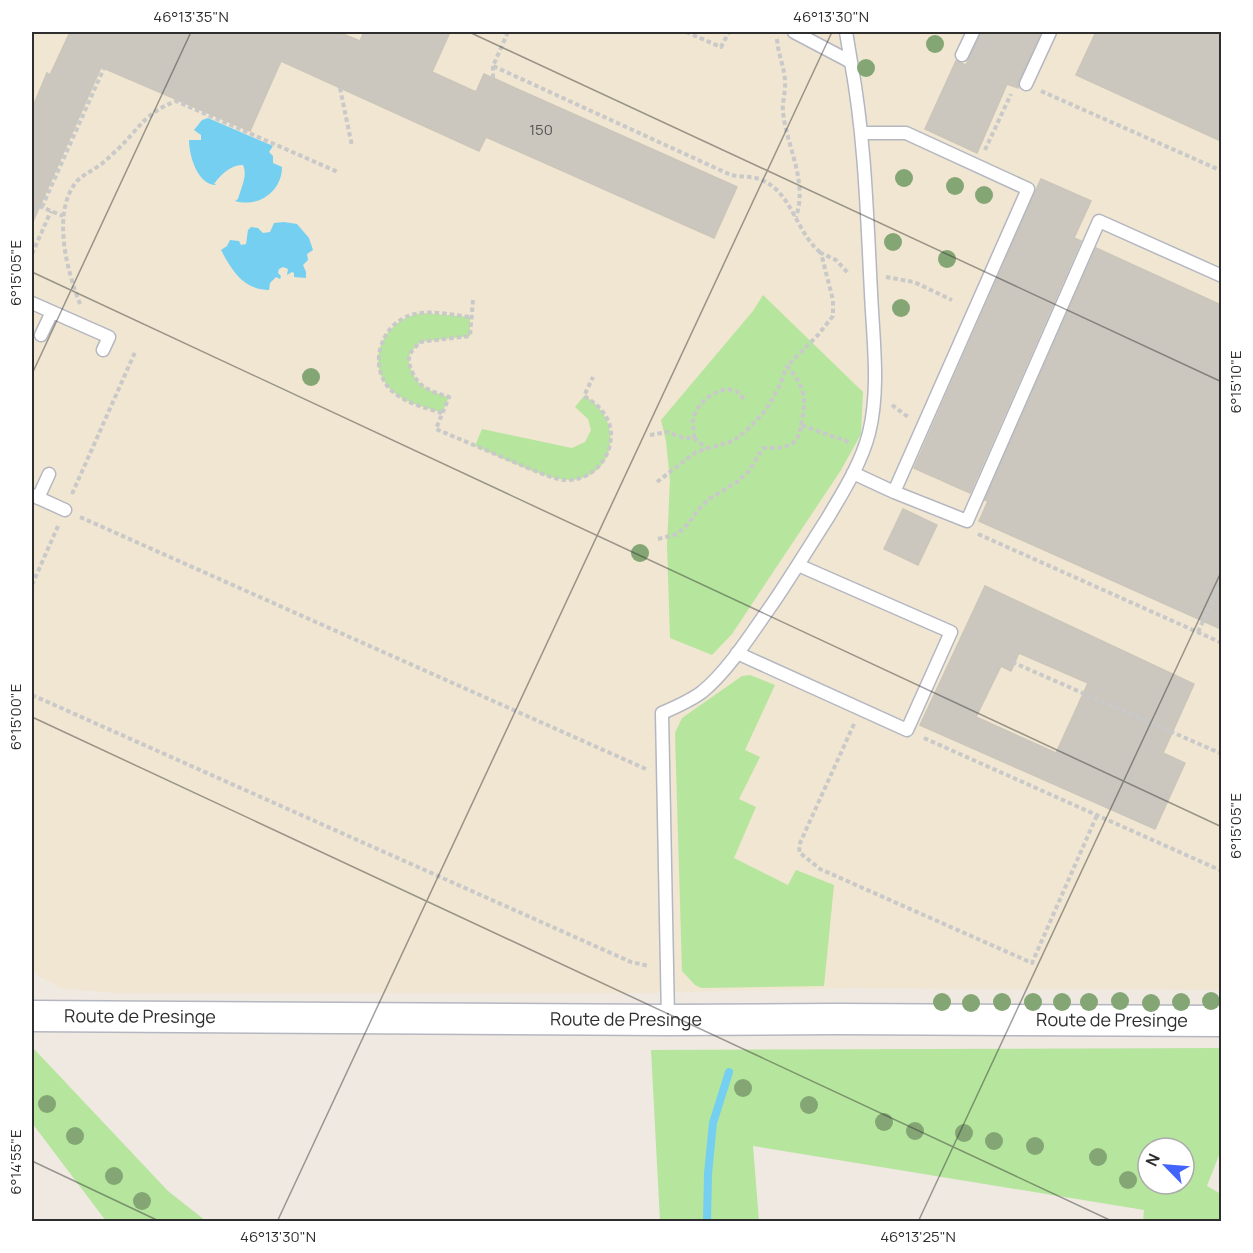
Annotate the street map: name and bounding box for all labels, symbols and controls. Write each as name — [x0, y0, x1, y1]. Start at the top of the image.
text: 46°13'35"N — [153, 6, 229, 27]
text: 46°13'30"N — [793, 6, 869, 27]
house number: 150 — [529, 119, 553, 140]
text: 6°15'05"E — [5, 240, 26, 306]
text: 6°15'10"E — [1225, 350, 1246, 414]
text: 6°15'00"E — [5, 684, 26, 750]
text: 6°15'05"E — [1225, 793, 1246, 859]
street label: Route de Presinge — [64, 1003, 216, 1028]
street label: Route de Presinge — [550, 1006, 702, 1031]
street label: Route de Presinge — [1036, 1007, 1188, 1032]
text: 6°14'55"E — [5, 1129, 26, 1195]
north arrow — [1136, 1136, 1196, 1196]
text: N — [1140, 1150, 1165, 1170]
text: 46°13'30"N — [240, 1226, 316, 1247]
text: 46°13'25"N — [880, 1226, 956, 1247]

